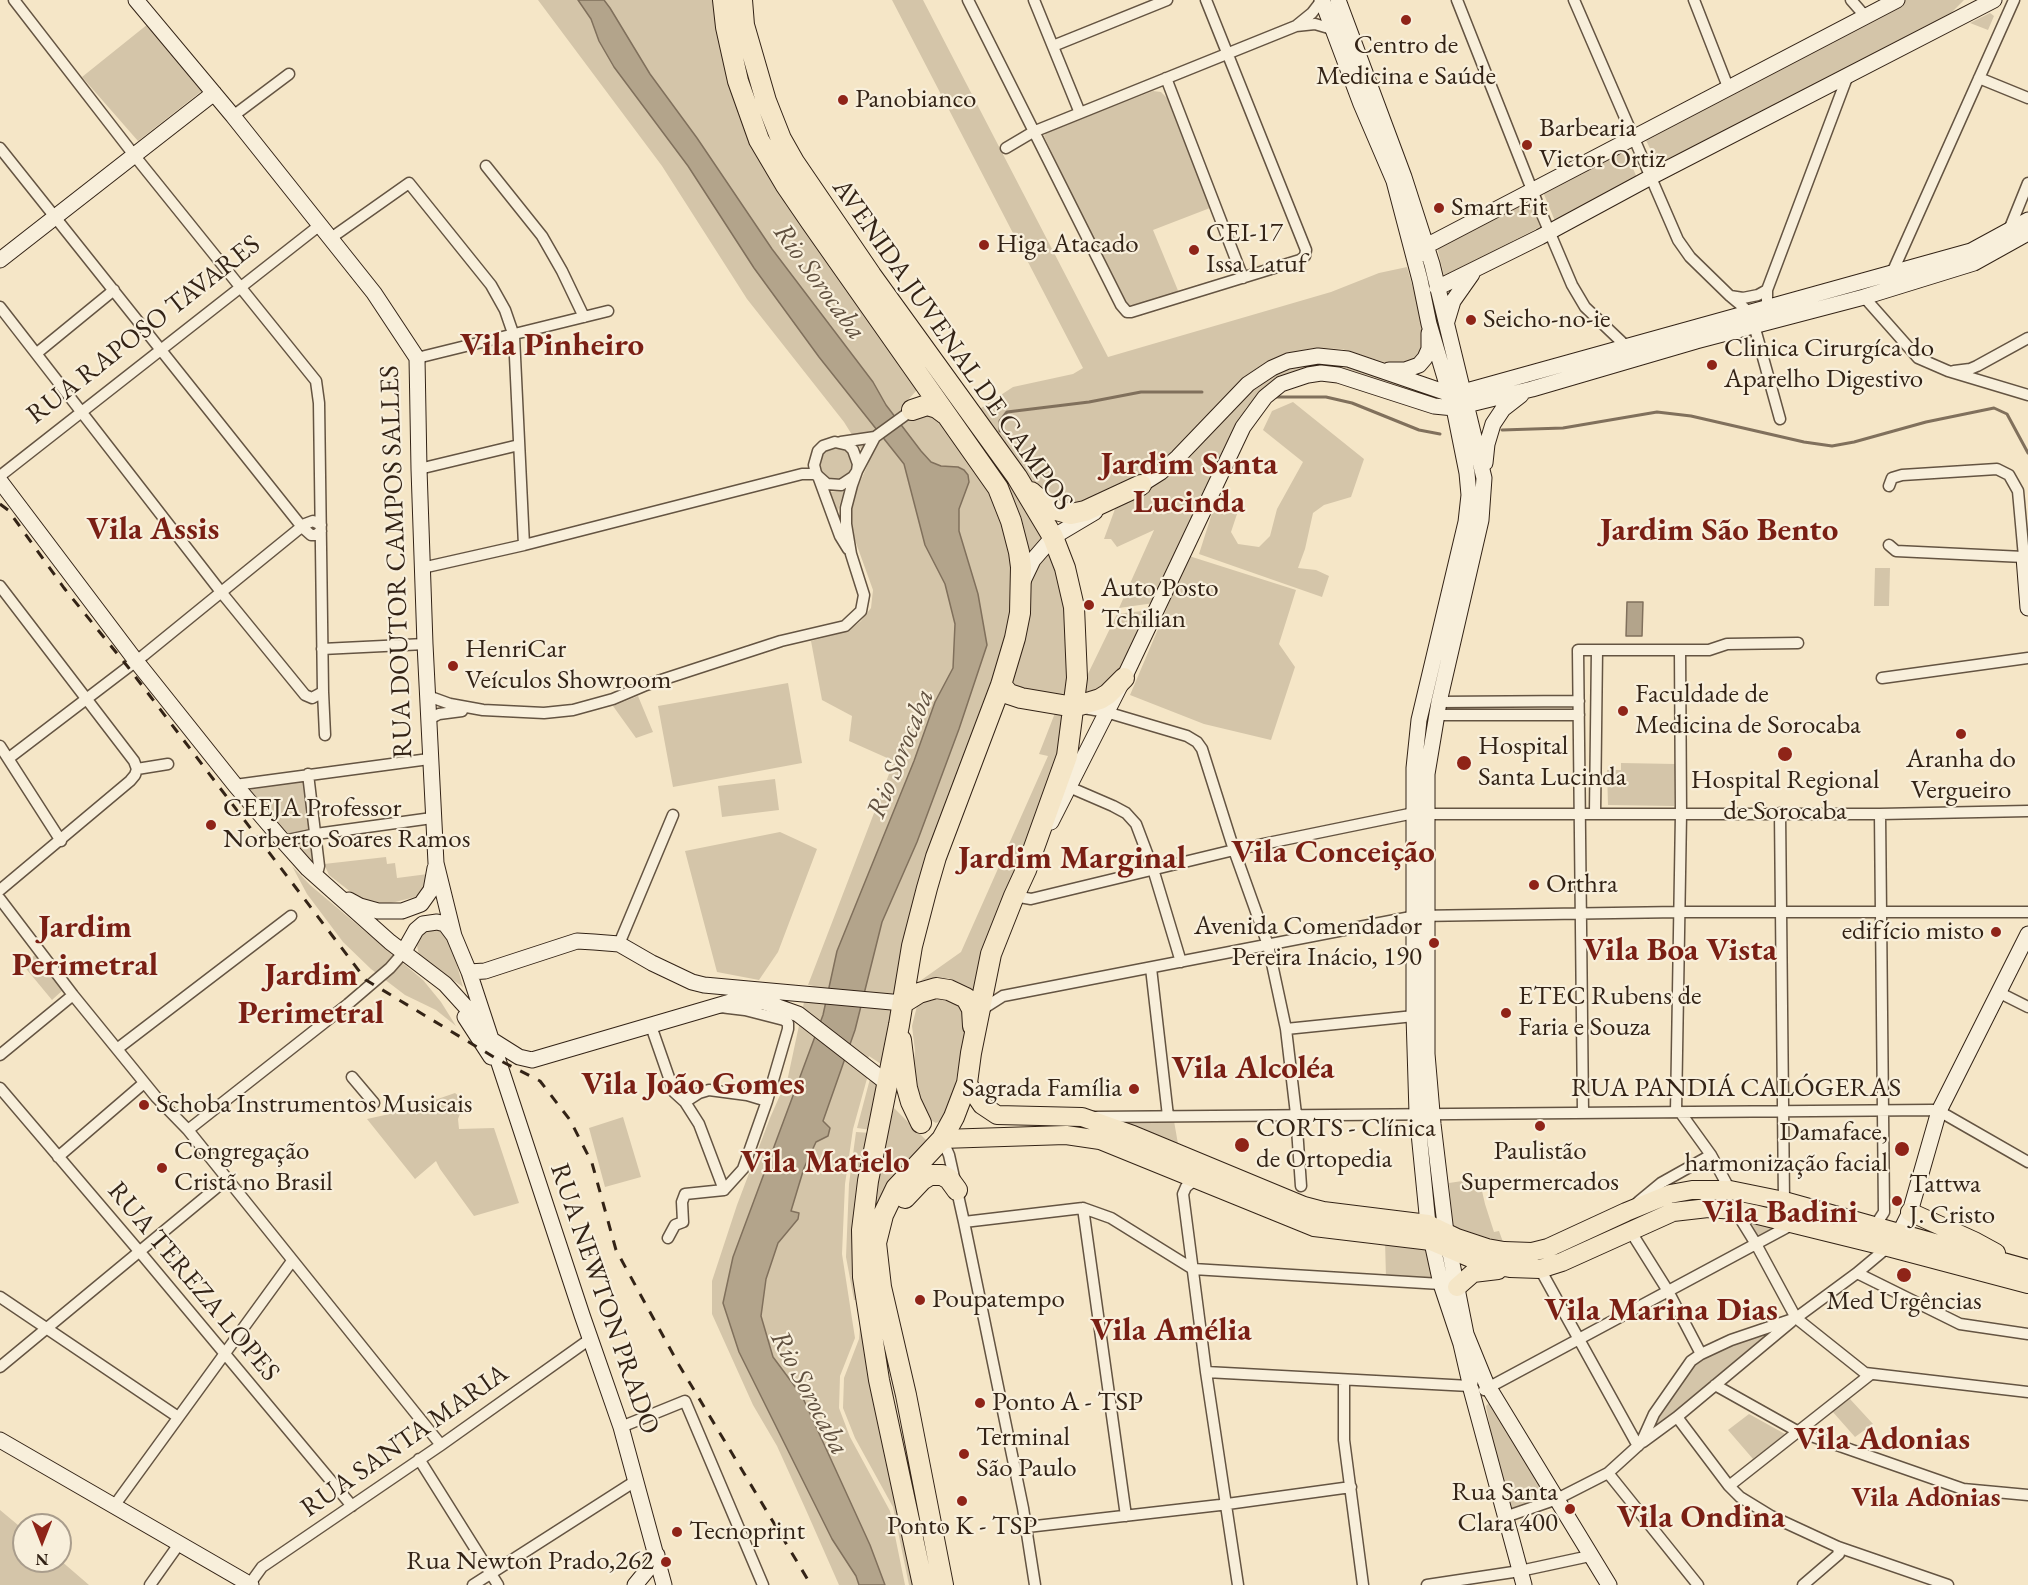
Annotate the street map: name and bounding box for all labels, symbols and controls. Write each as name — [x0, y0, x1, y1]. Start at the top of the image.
marker: Centro de Medicina e Saúde — [1399, 13, 1413, 27]
place label: Centro de Medicina e Saúde — [1316, 30, 1496, 93]
place label: Panobianco — [855, 84, 976, 116]
marker: Panobianco — [836, 93, 850, 107]
place label: Barbearia Victor Ortiz — [1539, 113, 1665, 176]
marker: Barbearia Victor Ortiz — [1520, 138, 1534, 152]
street label: AVENIDA JUVENAL DE CAMPOS — [825, 173, 1079, 517]
place label: Smart Fit — [1451, 192, 1547, 224]
marker: Smart Fit — [1432, 201, 1446, 215]
water label: Rio Sorocaba — [765, 217, 873, 347]
place label: CEI-17 Issa Latuf — [1206, 218, 1307, 281]
street label: RUA RAPOSO TAVARES — [21, 229, 267, 431]
place label: Higa Atacado — [996, 229, 1139, 261]
marker: Higa Atacado — [977, 238, 991, 252]
marker: CEI-17 Issa Latuf — [1187, 243, 1201, 257]
place label: Seicho-no-ie — [1483, 304, 1611, 336]
marker: Seicho-no-ie — [1464, 313, 1478, 327]
district label: Vila Pinheiro — [460, 326, 644, 366]
place label: Clinica Cirurgíca do Aparelho Digestivo — [1724, 333, 1934, 396]
marker: Clinica Cirurgíca do Aparelho Digestivo — [1705, 358, 1719, 372]
street label: RUA DOUTOR CAMPOS SALLES — [374, 365, 420, 759]
district label: Jardim Santa Lucinda — [1100, 445, 1278, 523]
district label: Vila Assis — [87, 510, 219, 550]
district label: Jardim São Bento — [1600, 511, 1838, 551]
place label: Auto Posto Tchilian — [1101, 573, 1219, 636]
marker: Auto Posto Tchilian — [1082, 598, 1096, 612]
place label: HenriCar Veículos Showroom — [465, 634, 671, 697]
marker: HenriCar Veículos Showroom — [446, 659, 460, 673]
place label: Faculdade de Medicina de Sorocaba — [1635, 679, 1861, 742]
water label: Rio Sorocaba — [860, 684, 942, 824]
marker: Faculdade de Medicina de Sorocaba — [1616, 704, 1630, 718]
marker: Aranha do Vergueiro — [1954, 727, 1968, 741]
place label: Hospital Santa Lucinda — [1478, 731, 1627, 794]
place label: Aranha do Vergueiro — [1906, 744, 2016, 807]
marker: Hospital Regional de Sorocaba — [1776, 745, 1794, 763]
marker: Hospital Santa Lucinda — [1455, 754, 1473, 772]
place label: Hospital Regional de Sorocaba — [1691, 765, 1879, 828]
place label: CEEJA Professor Norberto Soares Ramos — [223, 793, 470, 856]
marker: CEEJA Professor Norberto Soares Ramos — [204, 818, 218, 832]
district label: Vila Conceição — [1231, 833, 1435, 873]
district label: Jardim Marginal — [958, 839, 1186, 879]
place label: Orthra — [1546, 869, 1618, 901]
marker: Orthra — [1527, 878, 1541, 892]
district label: Jardim Perimetral — [12, 908, 158, 986]
place label: Avenida Comendador Pereira Inácio, 190 — [1194, 911, 1422, 974]
place label: edifício misto — [1842, 916, 1984, 948]
marker: edifício misto — [1989, 925, 2003, 939]
district label: Vila Boa Vista — [1583, 931, 1777, 971]
marker: Avenida Comendador Pereira Inácio, 190 — [1427, 936, 1441, 950]
district label: Jardim Perimetral — [238, 956, 384, 1034]
place label: ETEC Rubens de Faria e Souza — [1518, 981, 1702, 1044]
marker: ETEC Rubens de Faria e Souza — [1499, 1006, 1513, 1020]
district label: Vila Alcoléa — [1171, 1049, 1335, 1089]
district label: Vila João Gomes — [581, 1065, 805, 1105]
place label: Sagrada Família — [962, 1073, 1122, 1105]
street label: RUA PANDIÁ CALÓGERAS — [1571, 1073, 1901, 1105]
marker: Sagrada Família — [1127, 1082, 1141, 1096]
place label: Schoba Instrumentos Musicais — [156, 1089, 473, 1121]
marker: Schoba Instrumentos Musicais — [137, 1098, 151, 1112]
place label: CORTS - Clínica de Ortopedia — [1256, 1113, 1436, 1176]
place label: Damaface, harmonização facial — [1684, 1117, 1888, 1180]
marker: Paulistão Supermercados — [1533, 1119, 1547, 1133]
place label: Congregação Cristã no Brasil — [174, 1136, 333, 1199]
marker: CORTS - Clínica de Ortopedia — [1233, 1136, 1251, 1154]
place label: Paulistão Supermercados — [1461, 1136, 1619, 1199]
marker: Damaface, harmonização facial — [1893, 1140, 1911, 1158]
district label: Vila Matielo — [740, 1143, 910, 1183]
street label: RUA NEWTON PRADO — [542, 1159, 666, 1439]
marker: Congregação Cristã no Brasil — [155, 1161, 169, 1175]
place label: Tattwa J. Cristo — [1909, 1169, 1995, 1232]
street label: RUA TEREZA LOPES — [100, 1176, 286, 1388]
district label: Vila Badini — [1702, 1193, 1858, 1233]
marker: Tattwa J. Cristo — [1890, 1194, 1904, 1208]
marker: Med Urgências — [1895, 1266, 1913, 1284]
place label: Poupatempo — [932, 1284, 1065, 1316]
place label: Med Urgências — [1826, 1286, 1982, 1318]
district label: Vila Marina Dias — [1544, 1291, 1778, 1331]
marker: Poupatempo — [913, 1293, 927, 1307]
district label: Vila Amélia — [1090, 1311, 1252, 1351]
water label: Rio Sorocaba — [762, 1325, 856, 1461]
street label: RUA SANTA MARIA — [295, 1357, 515, 1525]
place label: Ponto A - TSP — [992, 1387, 1143, 1419]
marker: Ponto A - TSP — [973, 1396, 987, 1410]
district label: Vila Adonias — [1794, 1420, 1970, 1460]
place label: Terminal São Paulo — [976, 1422, 1076, 1485]
marker: Terminal São Paulo — [957, 1447, 971, 1461]
place label: Rua Santa Clara 400 — [1452, 1477, 1558, 1540]
district label: Vila Adonias — [1851, 1481, 2001, 1515]
marker: Ponto K - TSP — [955, 1494, 969, 1508]
district label: Vila Ondina — [1617, 1498, 1785, 1538]
marker: Rua Santa Clara 400 — [1563, 1502, 1577, 1516]
place label: Ponto K - TSP — [887, 1511, 1037, 1543]
north arrow — [12, 1513, 72, 1573]
place label: Tecnoprint — [689, 1516, 805, 1548]
marker: Tecnoprint — [670, 1525, 684, 1539]
place label: Rua Newton Prado,262 — [406, 1546, 654, 1578]
text: N — [36, 1549, 48, 1570]
marker: Rua Newton Prado,262 — [659, 1555, 673, 1569]

